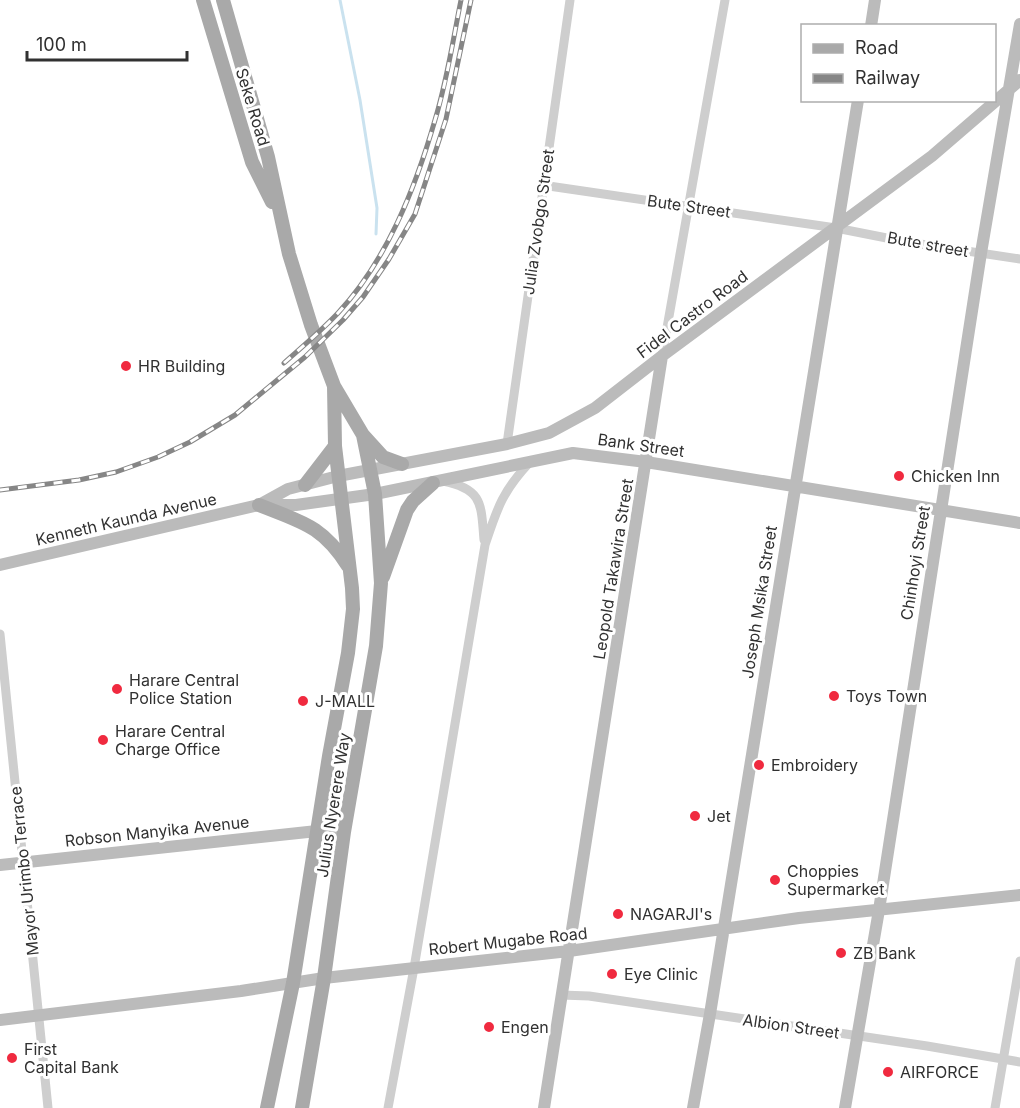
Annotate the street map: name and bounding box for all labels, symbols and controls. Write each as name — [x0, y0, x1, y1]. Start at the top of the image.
scale bar — [27, 24, 188, 62]
legend — [801, 24, 996, 102]
text: 100 m — [36, 34, 87, 55]
text: Road — [855, 37, 898, 58]
street label: Seke Road — [232, 66, 274, 148]
text: Railway — [855, 67, 920, 88]
street label: Julia Zvobgo Street — [518, 148, 558, 296]
street label: Bute Street — [646, 190, 732, 222]
street label: Bute street — [886, 227, 970, 261]
street label: Fidel Castro Road — [633, 266, 751, 362]
place label: HR Building — [138, 356, 225, 376]
marker: HR Building — [119, 359, 133, 373]
street label: Bank Street — [596, 429, 686, 461]
place label: Chicken Inn — [911, 466, 1000, 486]
marker: Chicken Inn — [892, 469, 906, 483]
street label: Leopold Takawira Street — [589, 477, 637, 661]
street label: Kenneth Kaunda Avenue — [34, 488, 218, 550]
street label: Chinhoyi Street — [896, 504, 934, 622]
street label: Joseph Msika Street — [737, 524, 781, 680]
place label: Harare Central Police Station — [129, 670, 239, 708]
marker: Harare Central Police Station — [110, 682, 124, 696]
place label: Toys Town — [846, 686, 927, 706]
marker: Toys Town — [827, 689, 841, 703]
place label: J-MALL — [315, 691, 375, 711]
marker: J-MALL — [296, 694, 310, 708]
place label: Harare Central Charge Office — [115, 721, 225, 759]
street label: Julius Nyerere Way — [312, 731, 354, 879]
marker: Harare Central Charge Office — [96, 733, 110, 747]
place label: Embroidery — [771, 755, 858, 775]
marker: Embroidery — [752, 758, 766, 772]
street label: Mayor Urimbo Terrace — [5, 785, 43, 957]
place label: Jet — [707, 806, 731, 826]
marker: Jet — [688, 809, 702, 823]
street label: Robson Manyika Avenue — [64, 811, 250, 851]
place label: Choppies Supermarket — [787, 861, 884, 899]
marker: Choppies Supermarket — [768, 873, 782, 887]
place label: NAGARJI's — [630, 904, 712, 924]
marker: NAGARJI's — [611, 907, 625, 921]
street label: Robert Mugabe Road — [428, 923, 588, 959]
place label: ZB Bank — [853, 943, 916, 963]
marker: ZB Bank — [834, 946, 848, 960]
place label: Eye Clinic — [624, 964, 698, 984]
marker: Eye Clinic — [605, 967, 619, 981]
street label: Albion Street — [741, 1009, 841, 1043]
place label: Engen — [501, 1017, 549, 1037]
marker: Engen — [482, 1020, 496, 1034]
place label: First Capital Bank — [24, 1039, 119, 1077]
marker: First Capital Bank — [5, 1051, 19, 1065]
place label: AIRFORCE — [900, 1062, 979, 1082]
marker: AIRFORCE — [881, 1065, 895, 1079]

